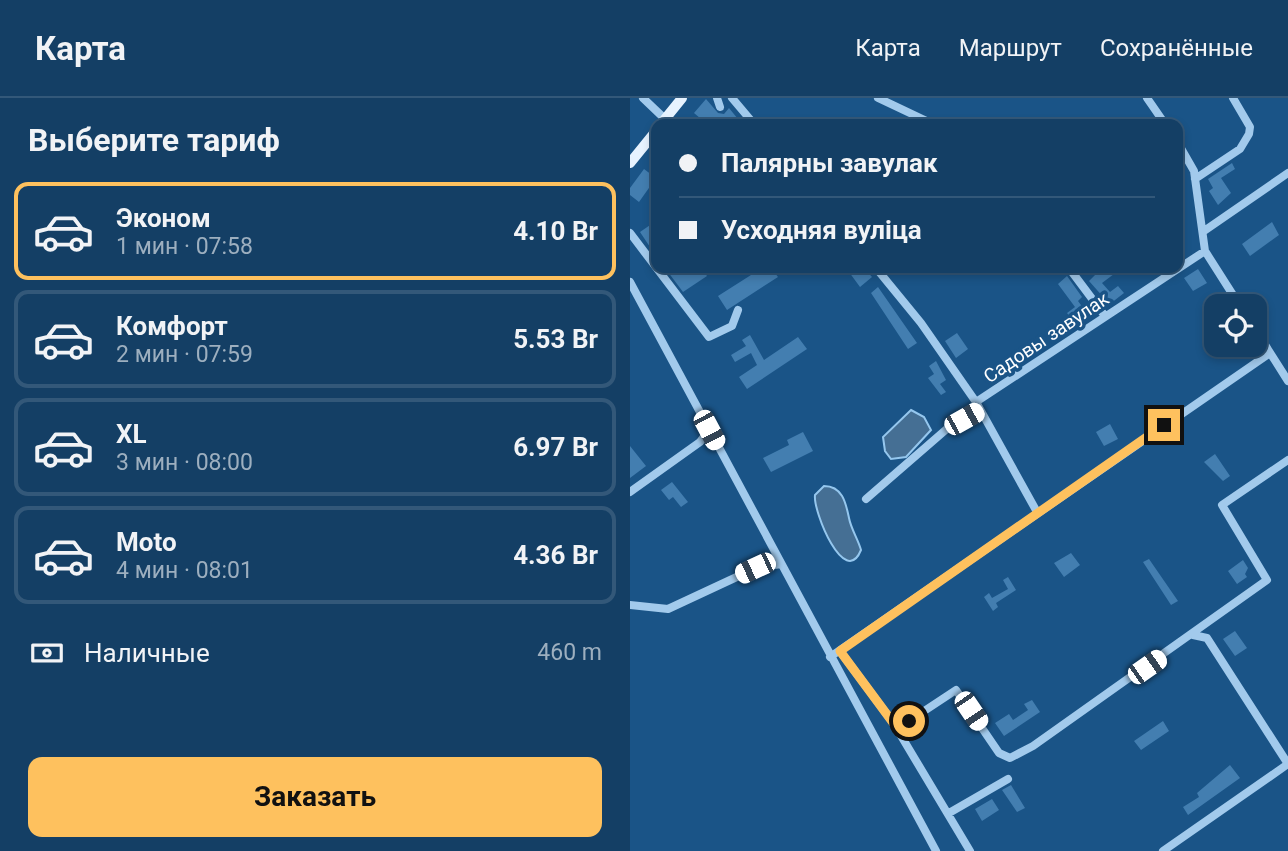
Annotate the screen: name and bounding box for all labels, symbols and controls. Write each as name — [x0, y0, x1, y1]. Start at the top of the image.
text: Карта — [35, 29, 126, 68]
text: Карта — [855, 34, 921, 62]
text: Маршрут — [959, 34, 1062, 62]
text: Сохранённые — [1100, 34, 1253, 62]
text: Выберите тариф — [28, 121, 280, 159]
text: Палярны завулак — [721, 148, 938, 178]
icon: car — [32, 200, 95, 263]
text: Эконом — [116, 203, 211, 233]
text: Усходняя вуліца — [721, 215, 922, 245]
text: 4.10 Br — [513, 216, 598, 246]
text: 1 мин · 07:58 — [116, 233, 253, 260]
street label: Садовы завулак — [979, 287, 1114, 388]
map controls — [1204, 294, 1267, 357]
button: locate — [1204, 294, 1267, 357]
icon: car — [32, 308, 95, 371]
text: Комфорт — [116, 311, 228, 341]
text: 5.53 Br — [513, 324, 598, 354]
text: 2 мин · 07:59 — [116, 341, 253, 368]
car — [941, 400, 988, 438]
car — [690, 407, 729, 453]
route end — [1148, 409, 1180, 441]
icon: car — [32, 416, 95, 479]
text: XL — [116, 419, 147, 449]
text: 6.97 Br — [513, 432, 598, 462]
text: 3 мин · 08:00 — [116, 449, 253, 476]
icon: car — [32, 524, 95, 587]
text: Moto — [116, 527, 177, 557]
text: 4.36 Br — [513, 540, 598, 570]
car — [732, 550, 779, 586]
text: 4 мин · 08:01 — [116, 557, 253, 584]
icon: cash — [28, 634, 66, 672]
text: Наличные — [84, 638, 210, 668]
text: 460 m — [537, 639, 602, 666]
car — [1124, 646, 1171, 688]
car — [951, 688, 992, 734]
route start — [893, 705, 925, 737]
button: Заказать — [28, 757, 602, 837]

